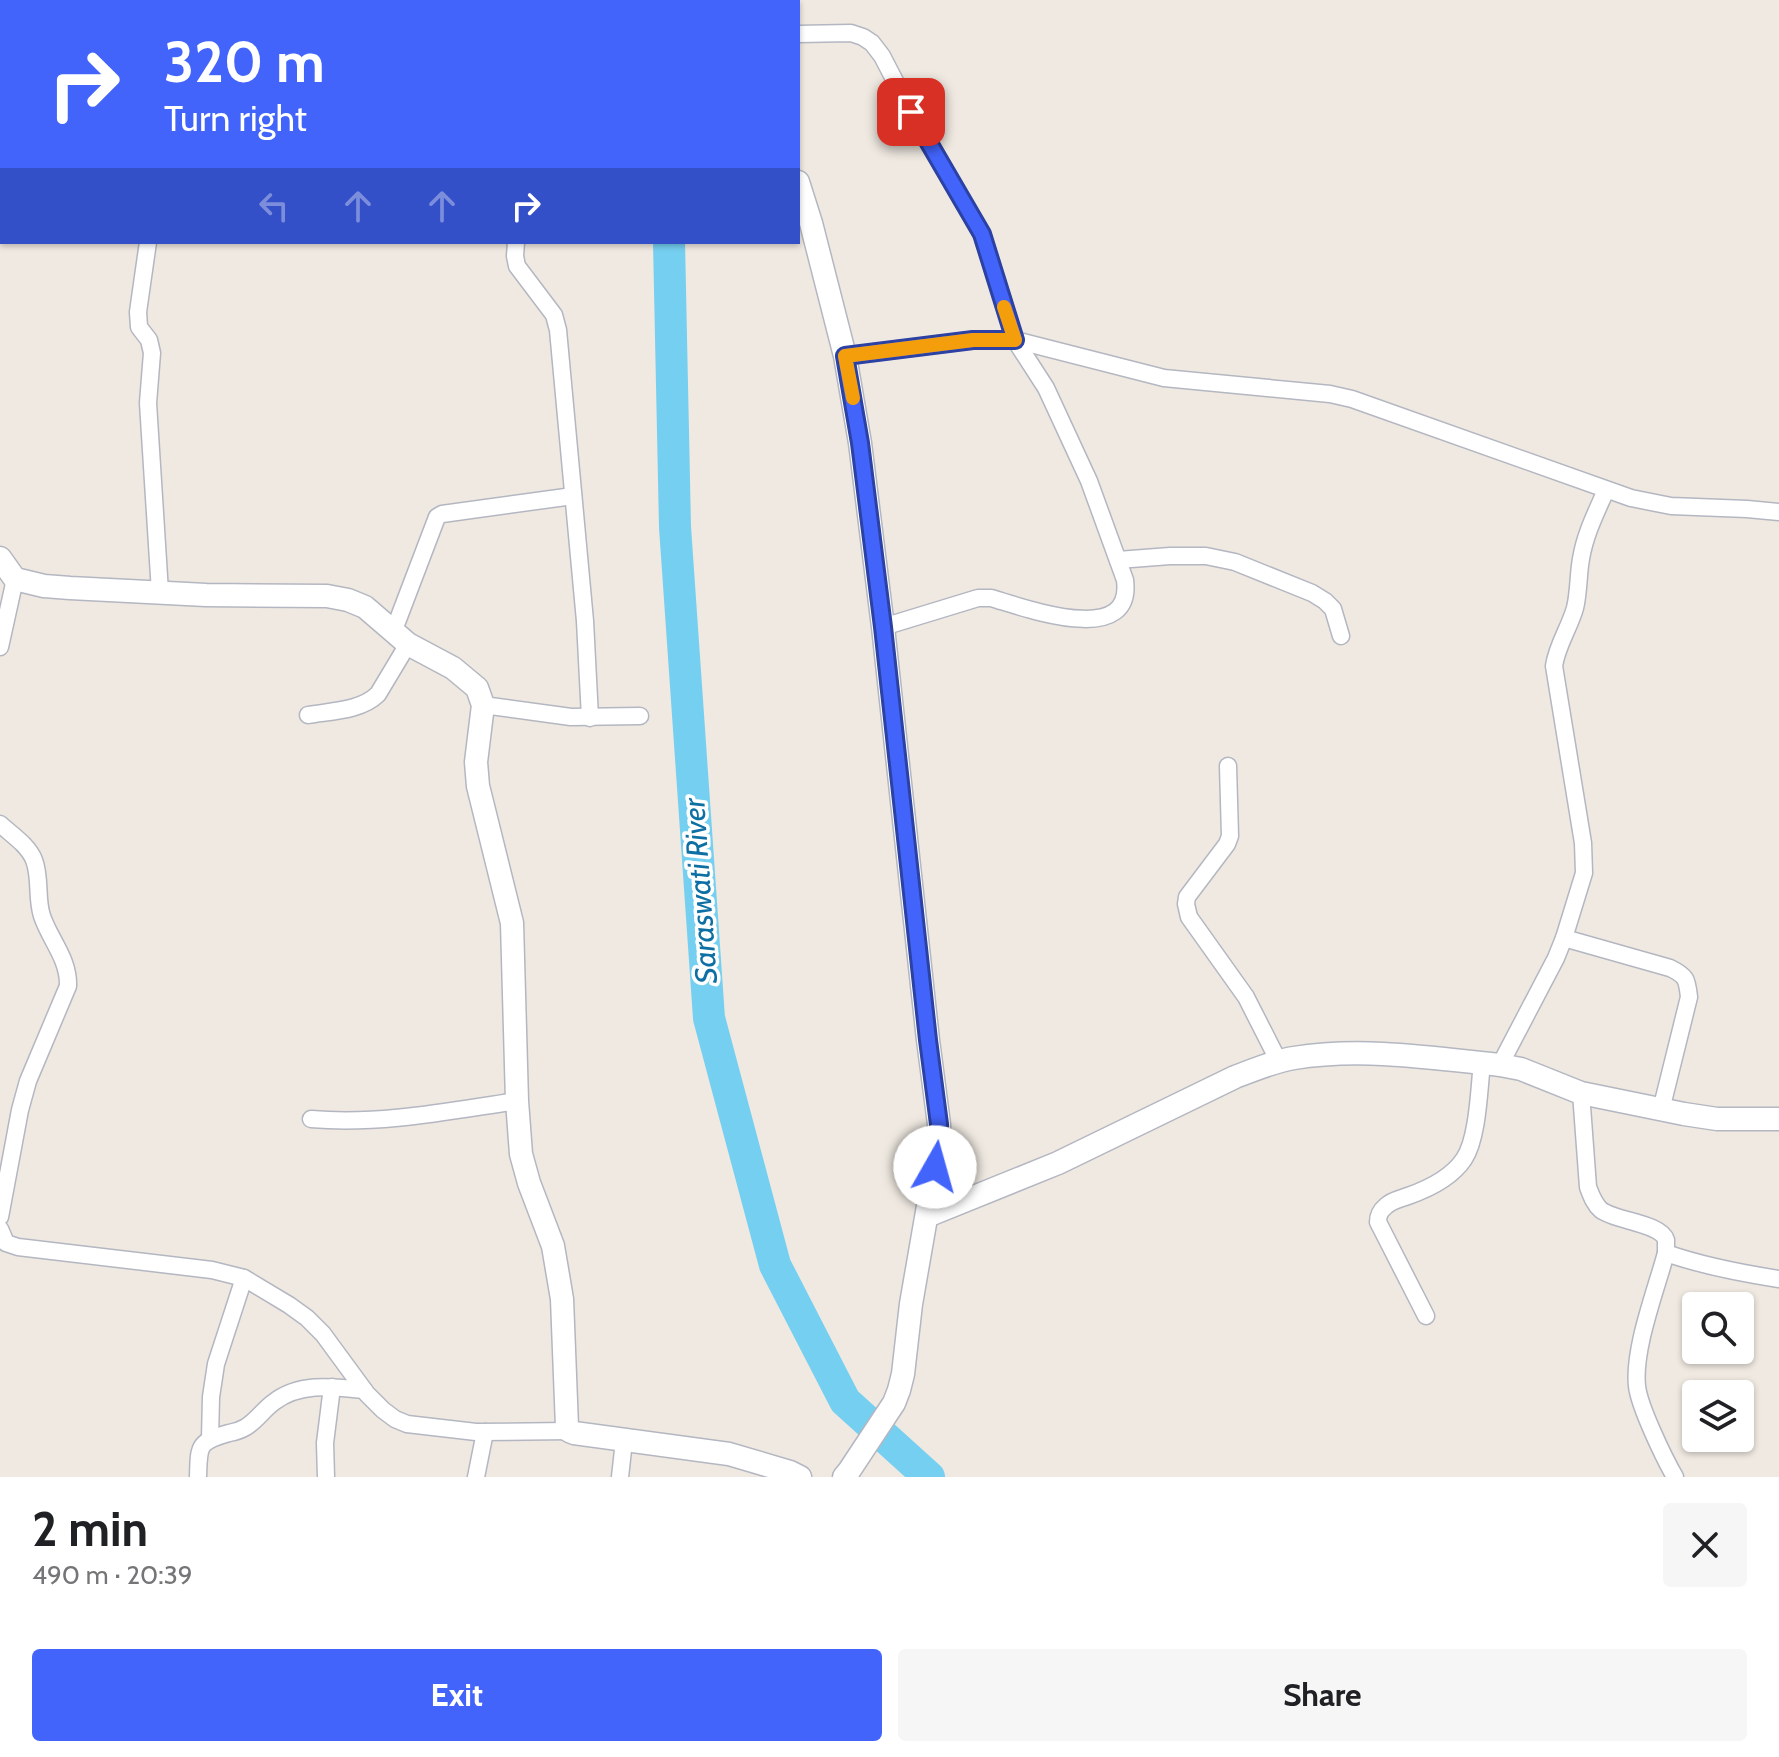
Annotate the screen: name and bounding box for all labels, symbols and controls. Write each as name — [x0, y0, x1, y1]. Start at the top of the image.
text: 320 m — [164, 28, 325, 96]
icon: right — [32, 32, 136, 136]
pin — [877, 78, 945, 146]
icon: arrive — [889, 90, 933, 134]
text: Turn right — [164, 96, 307, 140]
icon: left — [252, 184, 296, 228]
icon: ahead — [336, 184, 380, 228]
icon: ahead — [420, 184, 464, 228]
icon: right — [504, 184, 548, 228]
water label: Saraswati River — [675, 795, 725, 985]
position arrow — [893, 1125, 977, 1209]
map controls — [1682, 1292, 1754, 1452]
button: search — [1682, 1292, 1754, 1364]
button: layers — [1682, 1380, 1754, 1452]
text: 2 min — [32, 1500, 148, 1558]
button: close — [1663, 1503, 1747, 1587]
text: 490 m · 20:39 — [32, 1559, 193, 1591]
button: Exit — [32, 1649, 882, 1741]
button: Share — [898, 1649, 1747, 1741]

